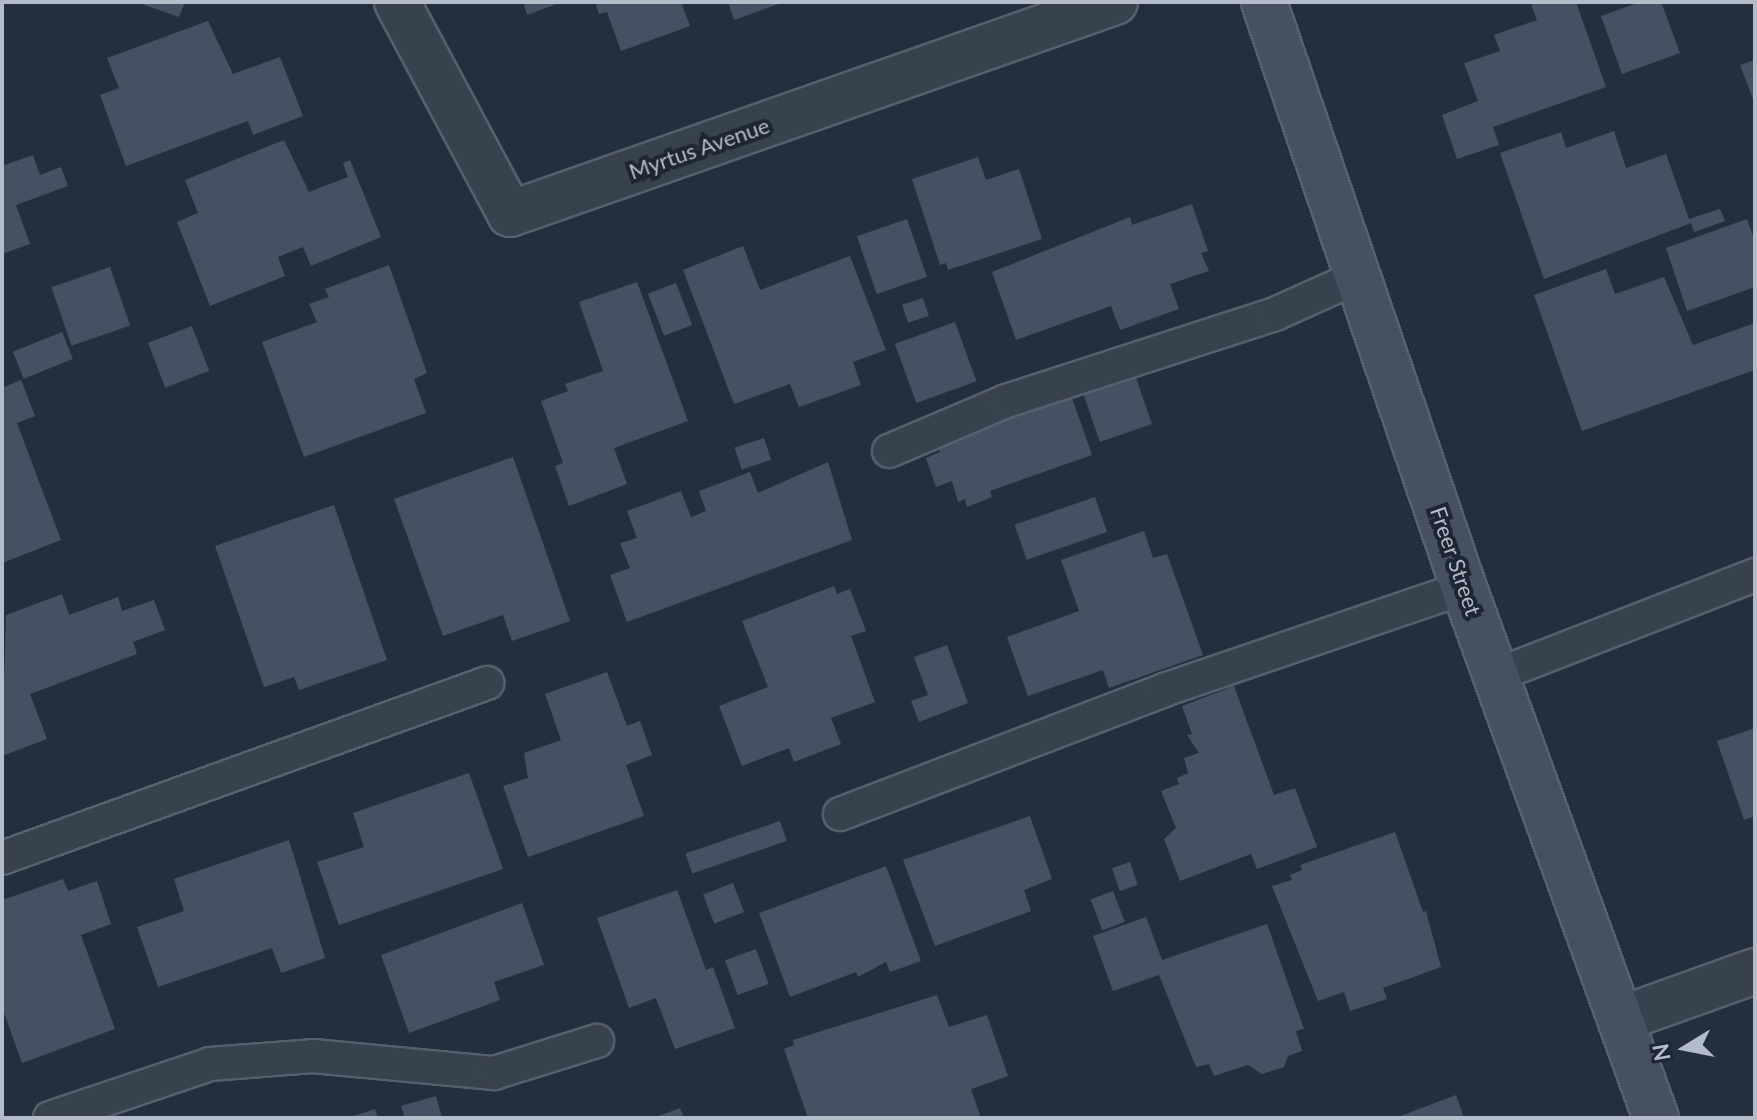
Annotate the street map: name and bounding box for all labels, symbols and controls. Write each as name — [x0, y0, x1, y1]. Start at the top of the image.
street label: Myrtus Avenue — [625, 111, 773, 185]
street label: Freer Street — [1425, 503, 1487, 619]
north arrow — [1645, 1008, 1725, 1088]
text: N — [1646, 1042, 1676, 1063]

